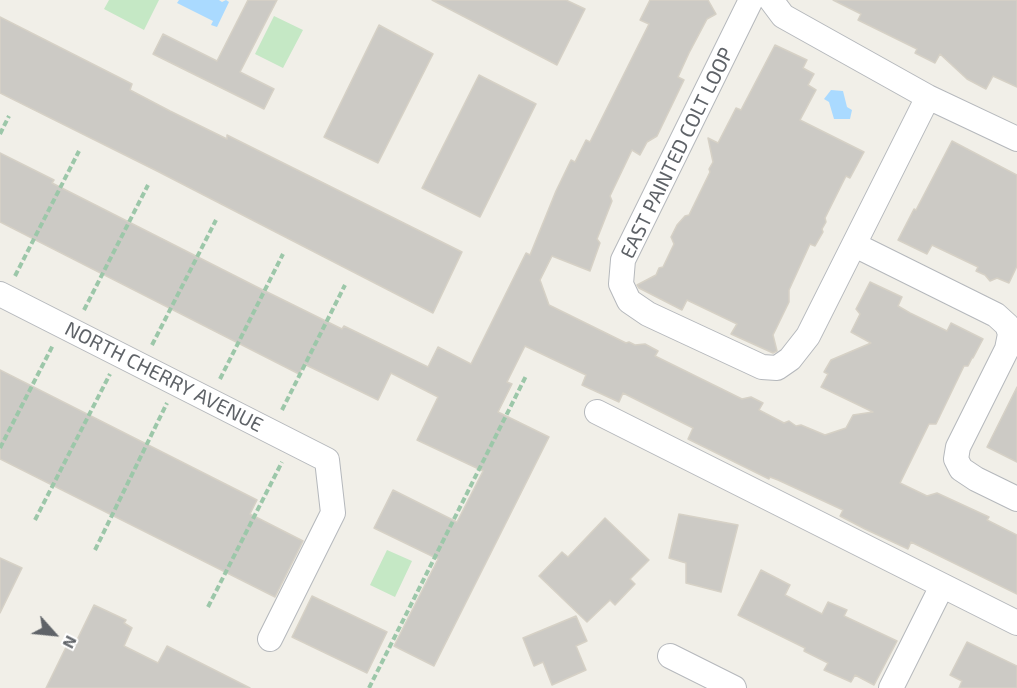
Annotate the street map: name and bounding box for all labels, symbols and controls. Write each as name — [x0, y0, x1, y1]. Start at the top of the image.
street label: EAST PAINTED COLT LOOP — [615, 44, 739, 262]
street label: NORTH CHERRY AVENUE — [61, 317, 267, 437]
north arrow — [24, 604, 84, 664]
text: N — [59, 633, 82, 652]

